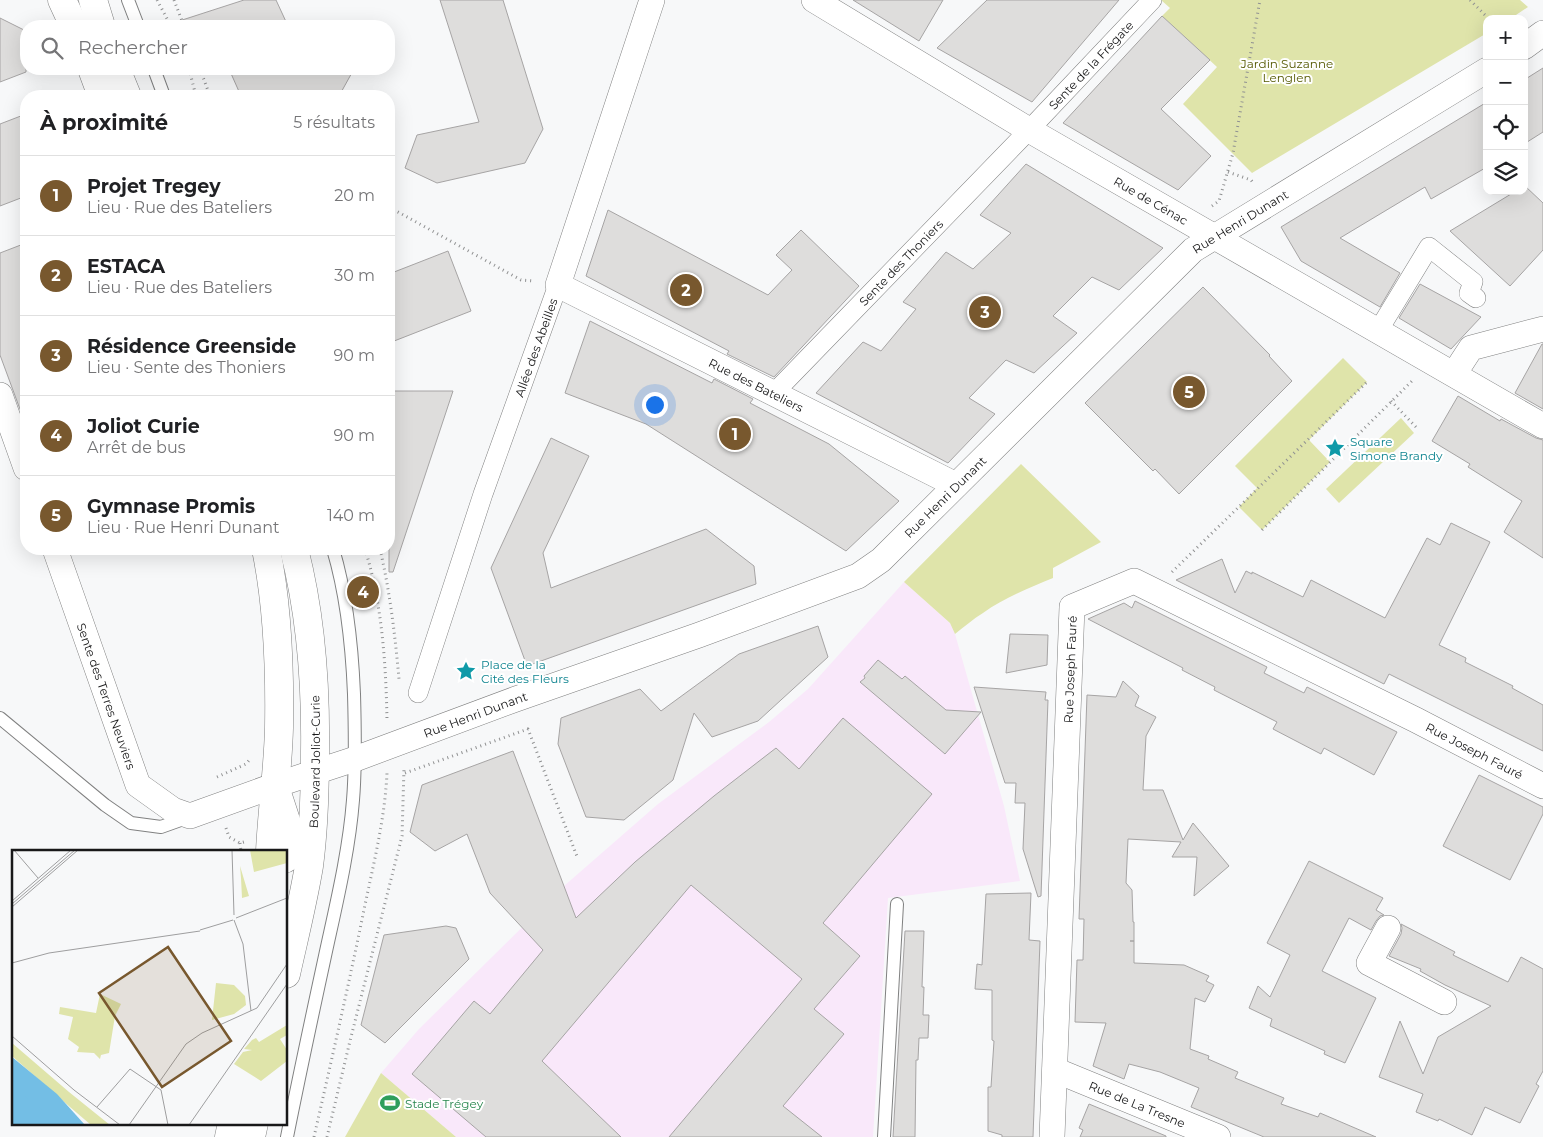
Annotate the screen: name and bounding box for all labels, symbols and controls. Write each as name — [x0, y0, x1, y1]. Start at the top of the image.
map controls — [1483, 15, 1528, 195]
button: + — [1483, 15, 1528, 60]
street label: Sente de la Frégate — [1045, 17, 1136, 112]
search box — [20, 20, 395, 75]
icon: search — [38, 34, 66, 62]
text: Rechercher — [78, 36, 188, 59]
park label: Jardin Suzanne Lenglen — [1240, 56, 1333, 85]
button: − — [1483, 60, 1528, 105]
button: locate — [1483, 105, 1528, 150]
text: À proximité — [40, 110, 168, 135]
text: 5 résultats — [293, 113, 375, 132]
button: layers — [1483, 150, 1528, 195]
street label: Rue de Cénac — [1111, 173, 1191, 228]
text: Projet Tregey — [87, 175, 221, 198]
text: 1 — [53, 186, 59, 205]
text: 20 m — [334, 186, 375, 205]
street label: Rue Henri Dunant — [1189, 186, 1291, 256]
text: Lieu · Rue des Bateliers — [87, 198, 272, 217]
street label: Sente des Thoniers — [856, 216, 946, 308]
text: ESTACA — [87, 255, 165, 278]
text: 2 — [51, 266, 61, 285]
text: 30 m — [334, 266, 375, 285]
pin: 2 — [670, 271, 702, 309]
text: Lieu · Rue des Bateliers — [87, 278, 272, 297]
pin: 3 — [969, 293, 1001, 331]
street label: Allée des Abeilles — [511, 296, 560, 399]
text: Résidence Greenside — [87, 335, 296, 358]
text: 3 — [51, 346, 61, 365]
text: 90 m — [333, 346, 375, 365]
street label: Rue des Bateliers — [706, 355, 806, 415]
text: Lieu · Sente des Thoniers — [87, 358, 285, 377]
pin: 5 — [1173, 373, 1205, 411]
your location — [642, 392, 668, 418]
text: Joliot Curie — [87, 415, 200, 438]
pin: 1 — [719, 415, 751, 453]
text: 4 — [50, 426, 62, 445]
text: 90 m — [333, 426, 375, 445]
place label: Square Simone Brandy — [1350, 434, 1443, 463]
place icon: Square Simone Brandy — [1324, 437, 1346, 459]
text: Arrêt de bus — [87, 438, 185, 457]
street label: Rue Henri Dunant — [901, 453, 989, 541]
text: Gymnase Promis — [87, 495, 255, 518]
text: 5 — [51, 506, 61, 525]
text: 140 m — [327, 506, 375, 525]
text: Lieu · Rue Henri Dunant — [87, 518, 280, 537]
pin: 4 — [347, 573, 379, 611]
street label: Rue Joseph Fauré — [1060, 615, 1079, 723]
street label: Sente des Terres Neuviers — [74, 621, 139, 771]
place label: Place de la Cité des Fleurs — [481, 657, 569, 686]
place icon: Place de la Cité des Fleurs — [455, 660, 477, 682]
street label: Rue Henri Dunant — [421, 688, 529, 740]
street label: Boulevard Joliot-Curie — [305, 695, 323, 829]
street label: Rue Joseph Fauré — [1423, 719, 1526, 782]
inset map — [12, 850, 288, 1124]
street label: Rue de La Tresne — [1087, 1077, 1188, 1130]
sports icon: Stade Trégey — [379, 1092, 401, 1114]
place label: Stade Trégey — [405, 1096, 484, 1111]

